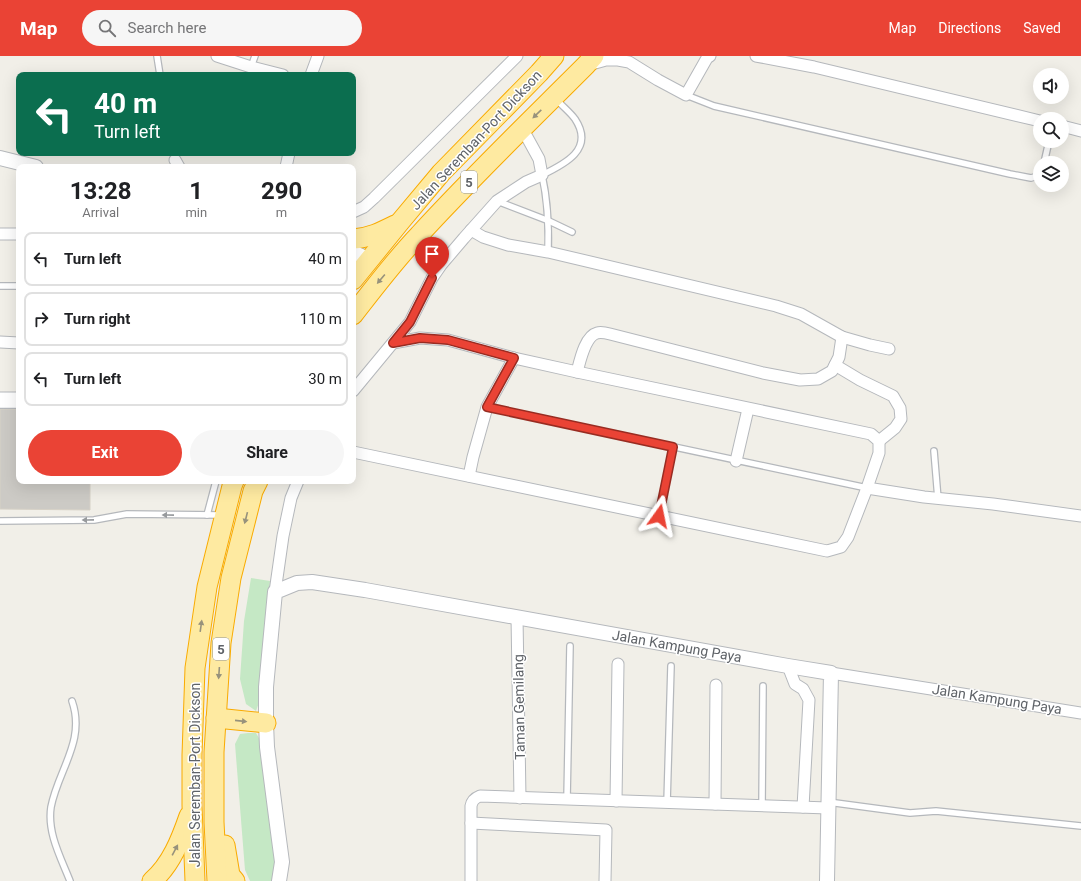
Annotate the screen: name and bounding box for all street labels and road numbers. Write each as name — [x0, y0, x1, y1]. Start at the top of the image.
street label: Jalan Seremban-Port Dickson — [407, 67, 545, 213]
road number: 5 — [461, 171, 477, 193]
street label: Jalan Kampung Paya — [611, 627, 743, 665]
road number: 5 — [213, 638, 229, 660]
street label: Taman Gemilang — [510, 654, 528, 760]
street label: Jalan Kampung Paya — [931, 681, 1063, 717]
street label: Jalan Seremban-Port Dickson — [187, 683, 203, 867]

